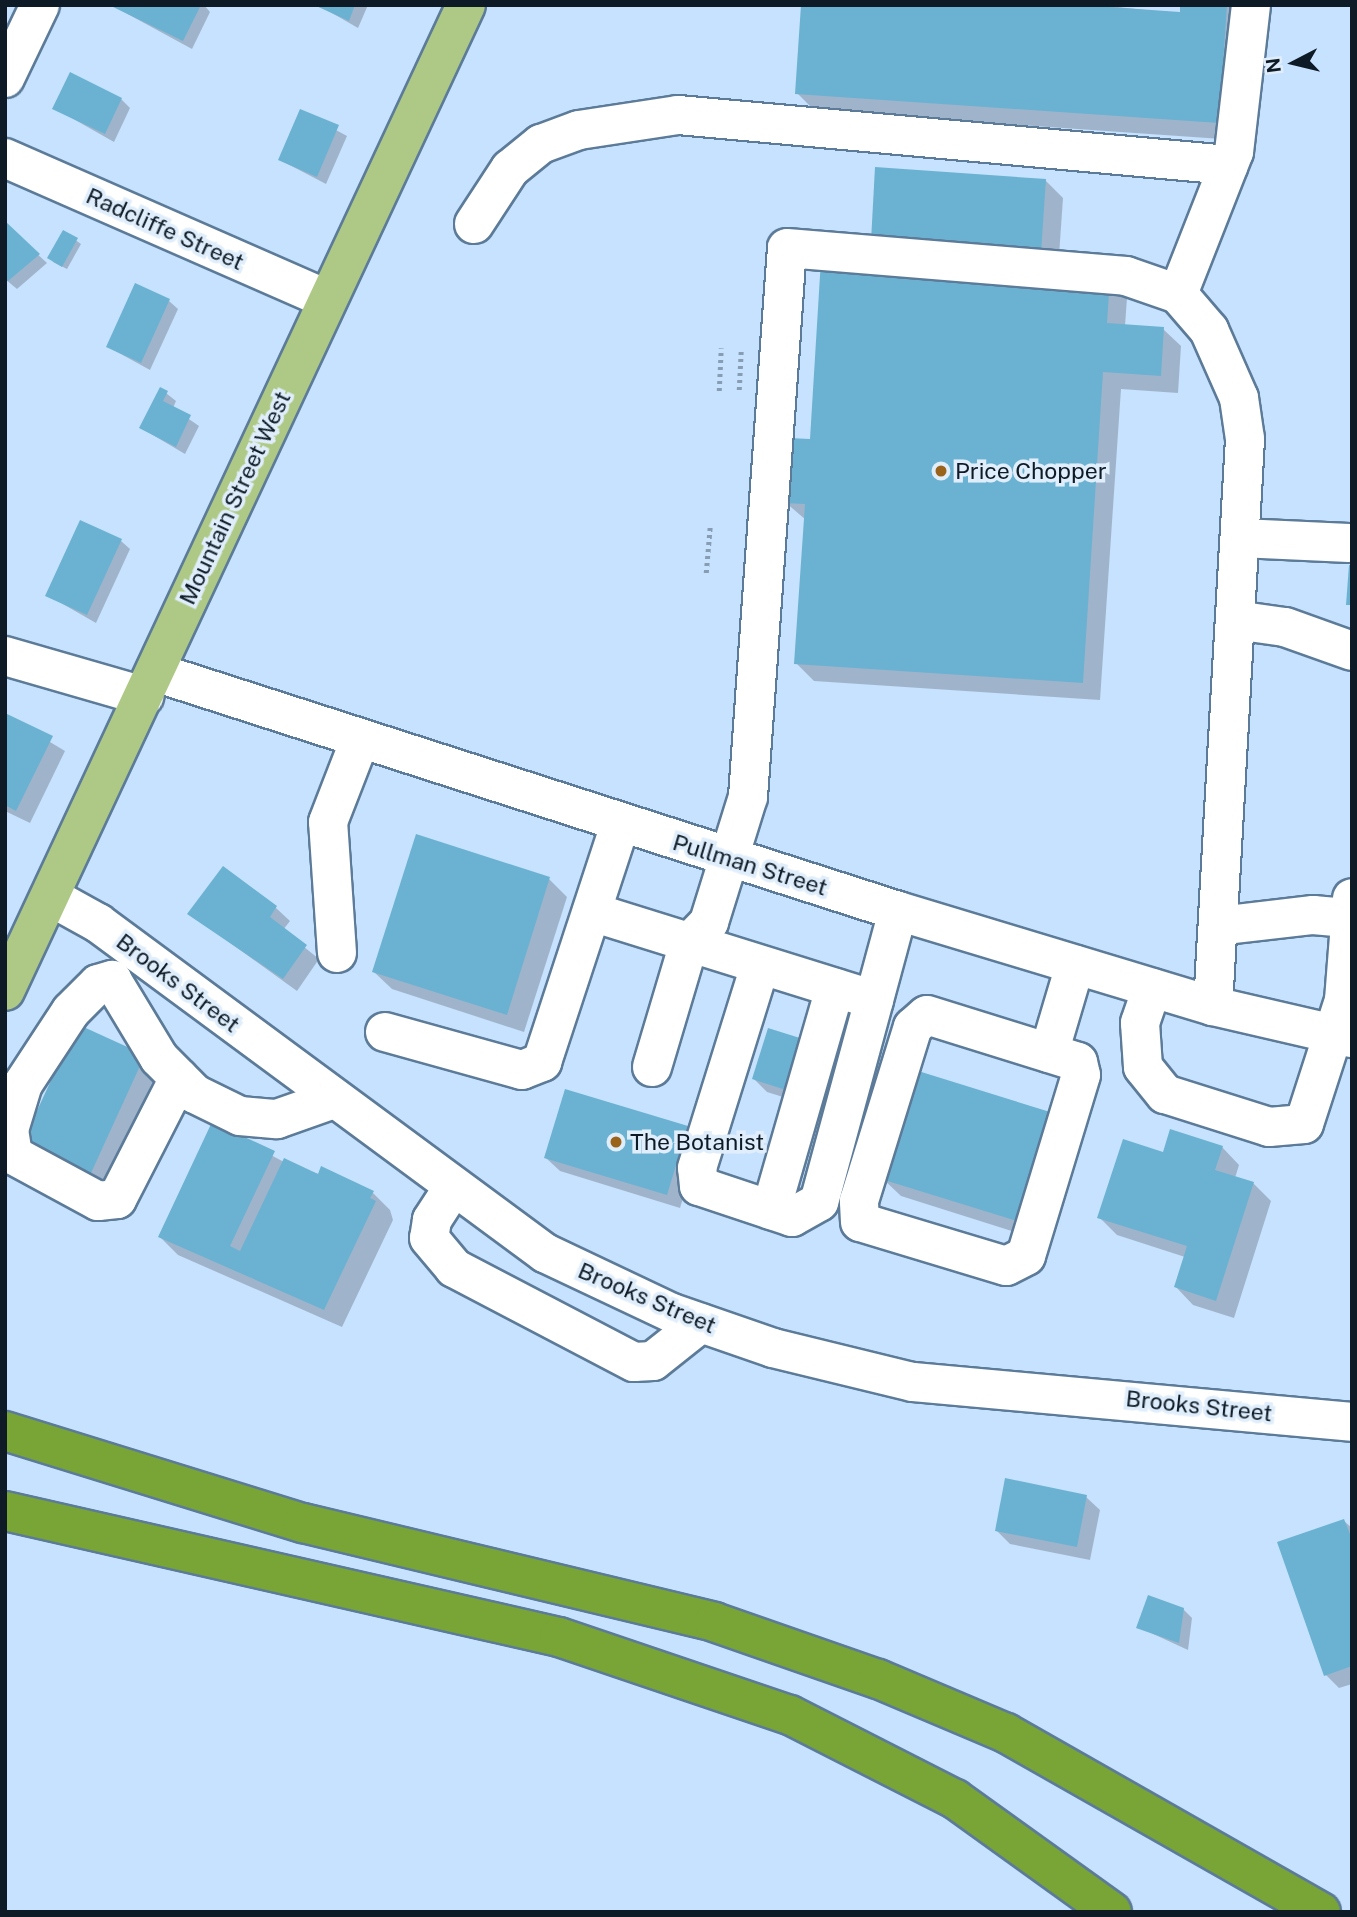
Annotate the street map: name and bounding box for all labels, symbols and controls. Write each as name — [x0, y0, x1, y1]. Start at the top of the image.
north arrow — [1259, 28, 1329, 98]
text: N — [1261, 57, 1285, 74]
street label: Radcliffe Street — [82, 182, 248, 276]
street label: Mountain Street West — [173, 387, 297, 609]
place label: Price Chopper — [955, 457, 1107, 485]
marker: Price Chopper — [933, 463, 949, 479]
street label: Pullman Street — [669, 828, 831, 902]
street label: Brooks Street — [111, 928, 245, 1038]
place label: The Botanist — [630, 1128, 764, 1156]
marker: The Botanist — [608, 1134, 624, 1150]
street label: Brooks Street — [574, 1257, 720, 1339]
street label: Brooks Street — [1124, 1385, 1274, 1427]

